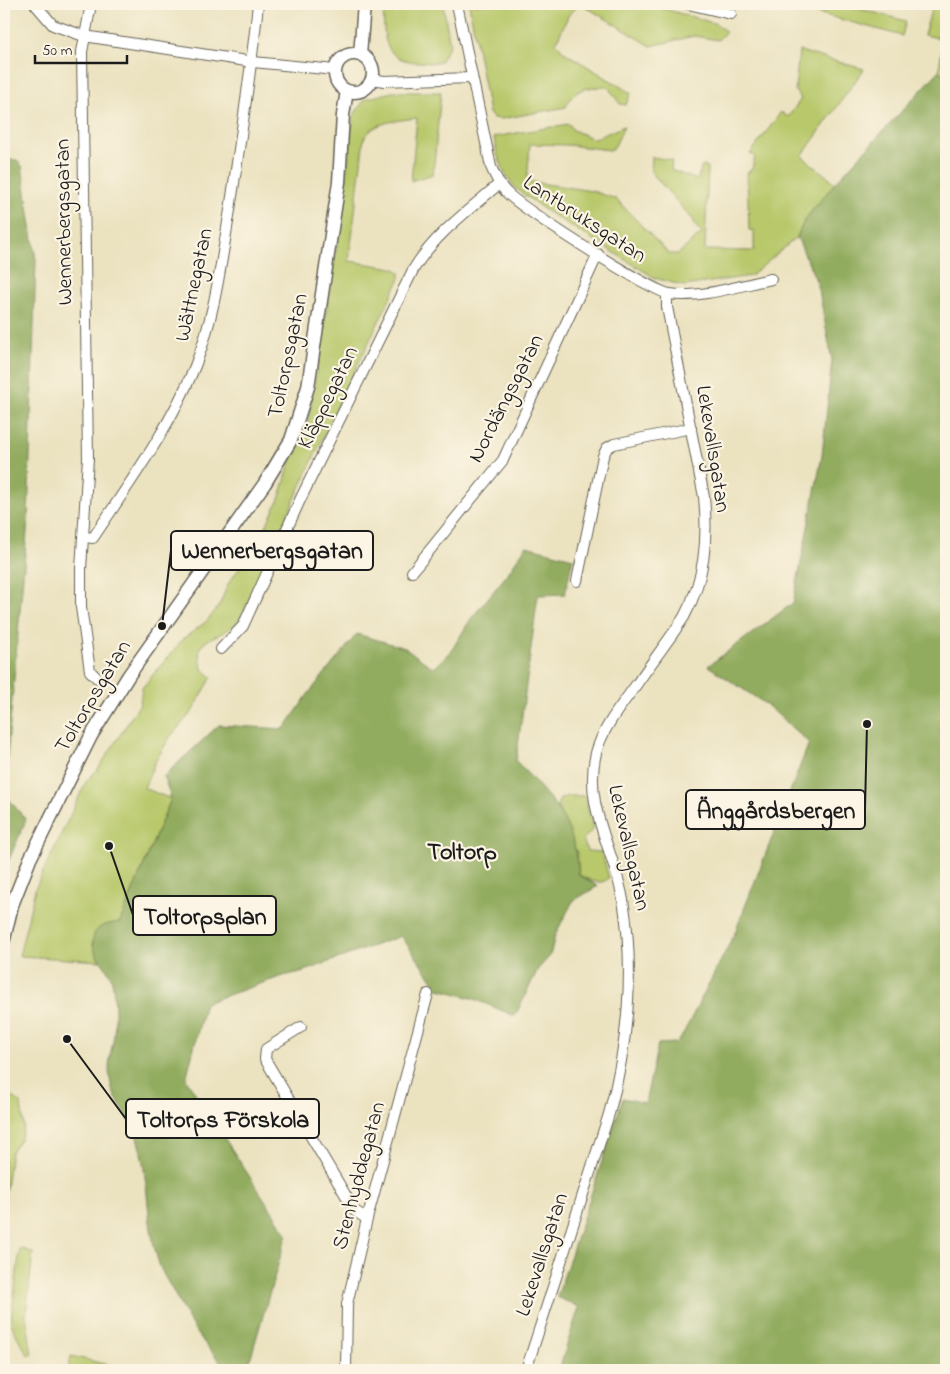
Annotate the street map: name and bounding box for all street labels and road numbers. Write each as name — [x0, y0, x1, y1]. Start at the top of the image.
street label: Wennerbergsgatan — [48, 138, 83, 306]
street label: Lantbruksgatan — [515, 168, 652, 273]
street label: Wättnegatan — [167, 225, 224, 345]
street label: Toltorpsgatan — [260, 291, 319, 422]
street label: Nordängsgatan — [461, 329, 554, 469]
street label: Kläppegatan — [290, 341, 369, 455]
street label: Lekevallsgatan — [685, 383, 738, 515]
street label: Toltorpsgatan — [48, 634, 141, 760]
street label: Lekevallsgatan — [597, 782, 658, 914]
street label: Stenhyddegatan — [325, 1098, 396, 1254]
street label: Lekevallsgatan — [508, 1189, 579, 1321]

